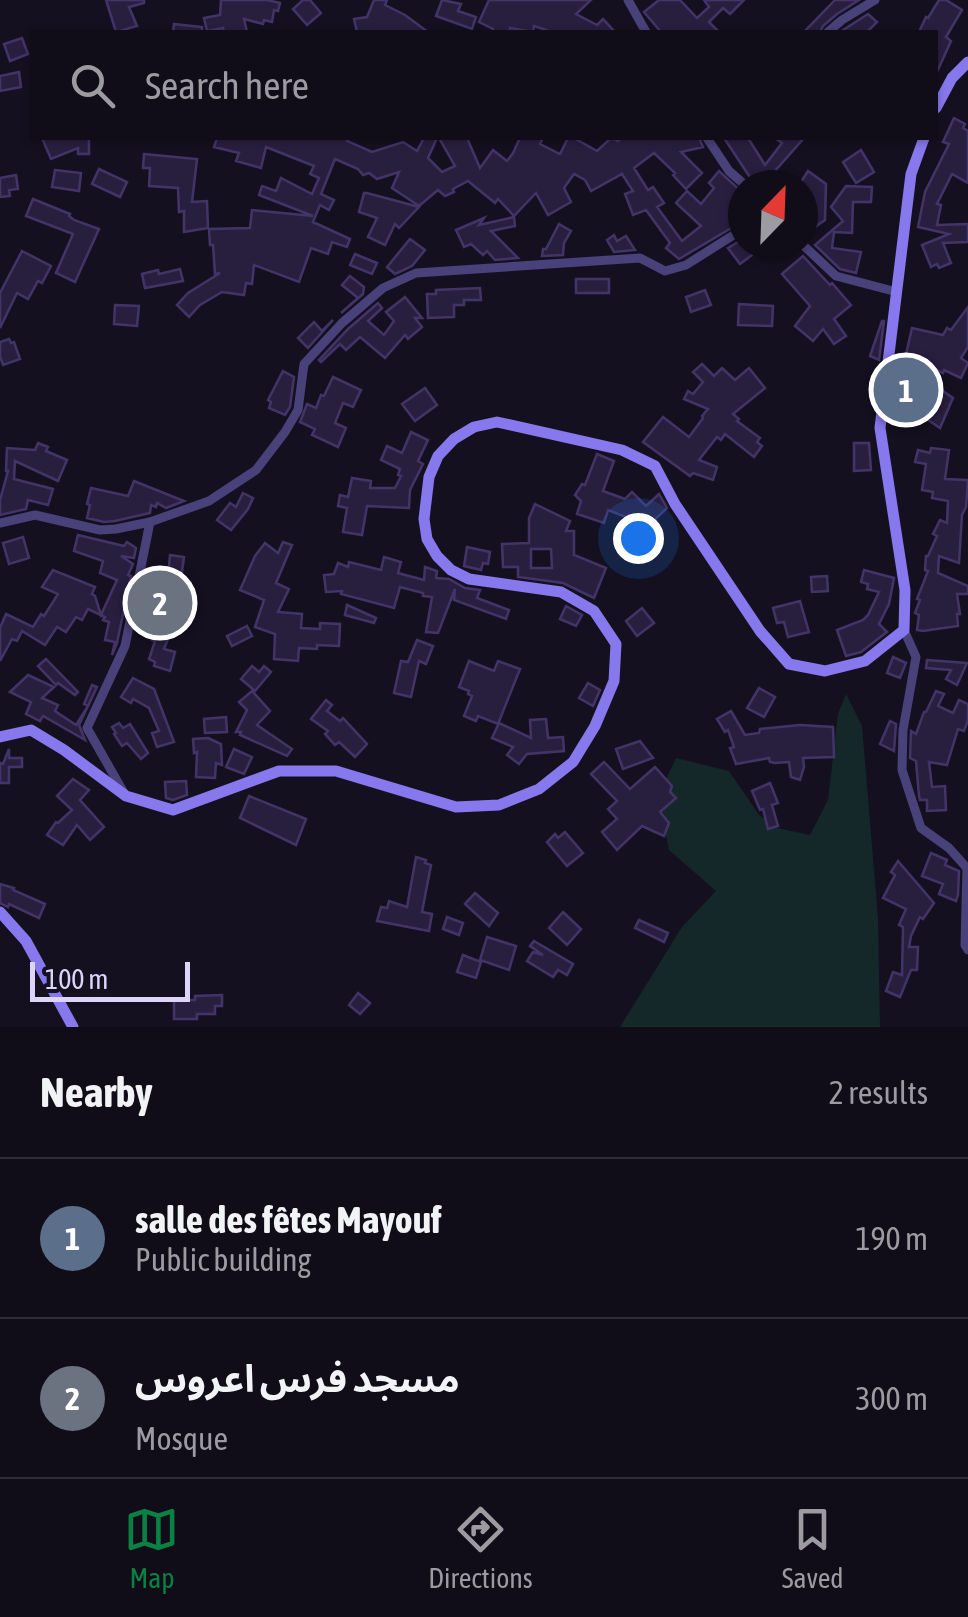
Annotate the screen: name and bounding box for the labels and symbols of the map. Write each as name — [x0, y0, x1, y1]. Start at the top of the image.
north arrow — [728, 170, 818, 260]
pin: 1 — [874, 352, 938, 428]
your location — [613, 513, 664, 564]
pin: 2 — [128, 566, 192, 640]
scale bar — [30, 957, 190, 1001]

